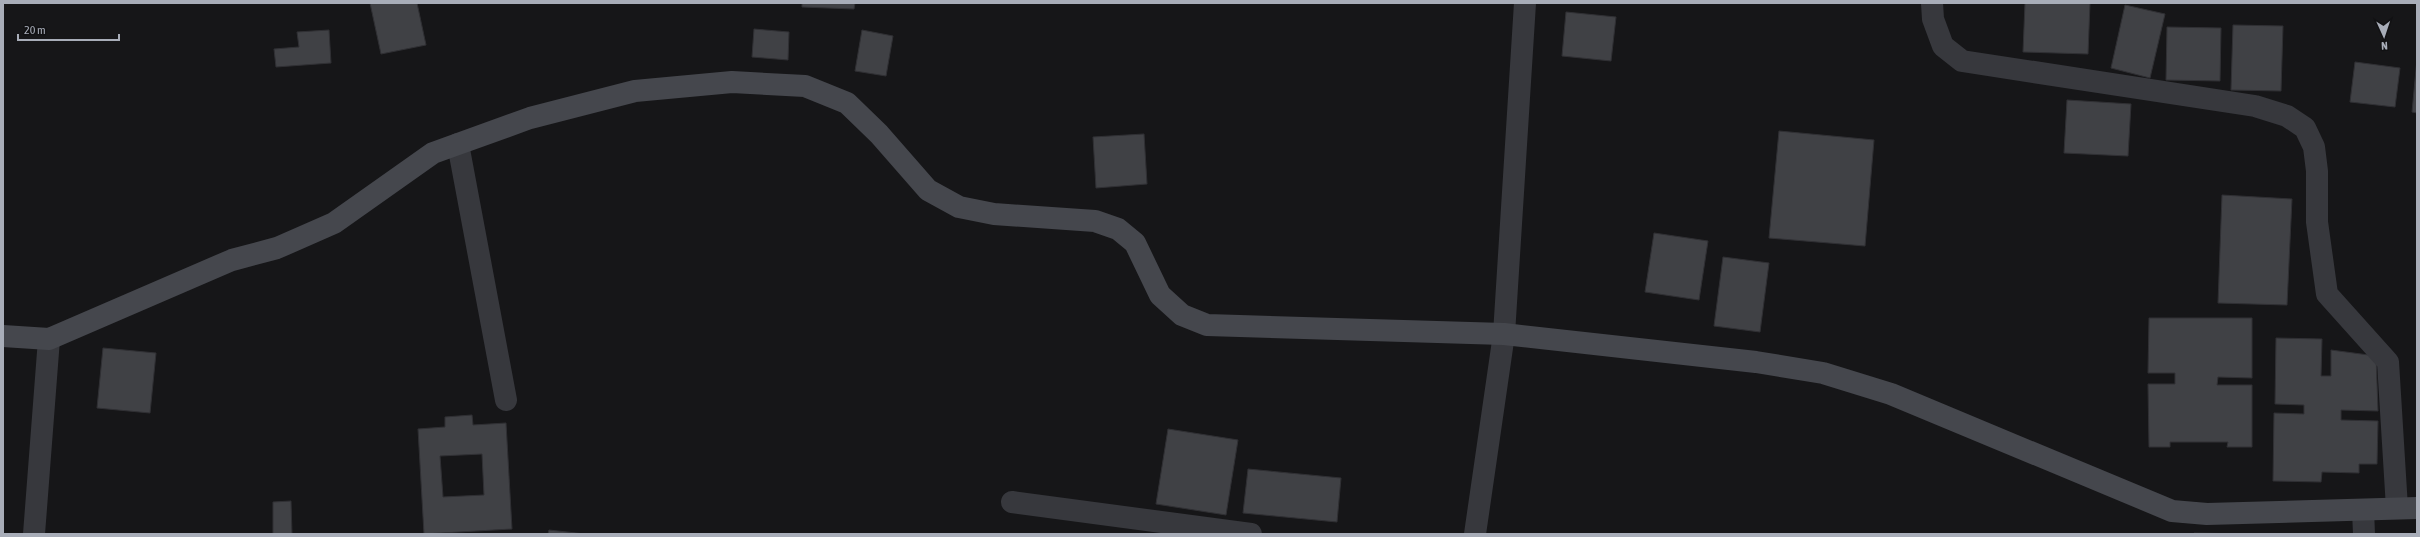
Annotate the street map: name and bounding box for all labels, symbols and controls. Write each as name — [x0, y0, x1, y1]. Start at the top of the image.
scale bar — [18, 16, 119, 42]
north arrow — [2364, 16, 2404, 56]
text: 20 m — [24, 23, 46, 37]
text: N — [2381, 40, 2388, 52]

